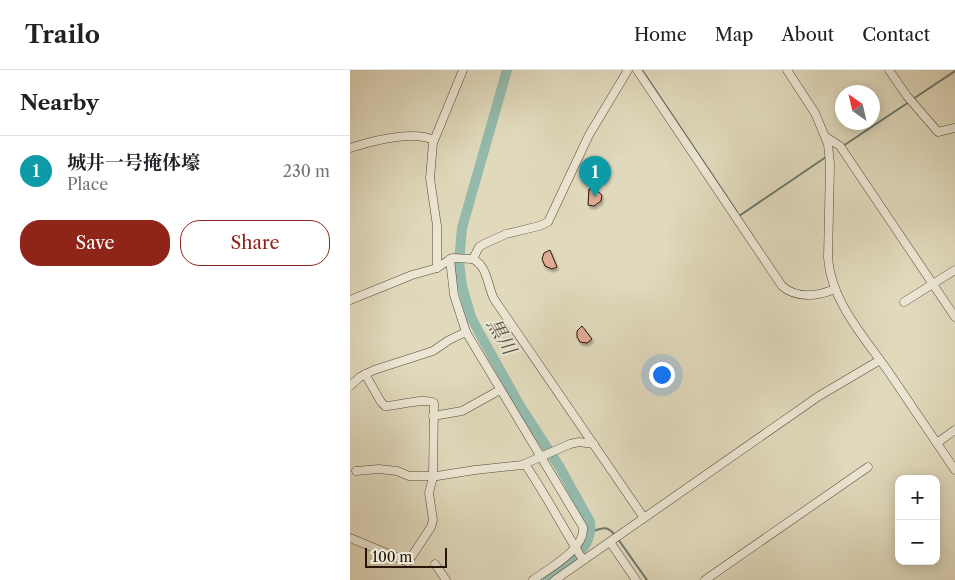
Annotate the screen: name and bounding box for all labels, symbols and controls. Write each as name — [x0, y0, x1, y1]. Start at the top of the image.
text: Trailo — [25, 20, 100, 49]
text: Home — [634, 24, 687, 46]
text: Map — [715, 24, 753, 46]
text: About — [781, 24, 834, 46]
text: Contact — [862, 24, 930, 46]
north arrow — [835, 85, 880, 130]
text: Nearby — [20, 90, 99, 115]
text: 城井一号掩体壕 — [67, 151, 200, 174]
pin: 1 — [579, 156, 611, 197]
text: 1 — [32, 161, 40, 181]
text: 230 m — [283, 161, 330, 181]
text: Place — [67, 174, 108, 194]
button: Save — [20, 220, 170, 266]
button: Share — [180, 220, 330, 266]
water label: 黒川 — [482, 314, 522, 360]
your location — [649, 362, 675, 388]
map controls — [895, 475, 940, 565]
button: + — [895, 475, 940, 520]
button: − — [895, 520, 940, 565]
scale bar — [365, 545, 448, 568]
text: 100 m — [372, 548, 412, 566]

